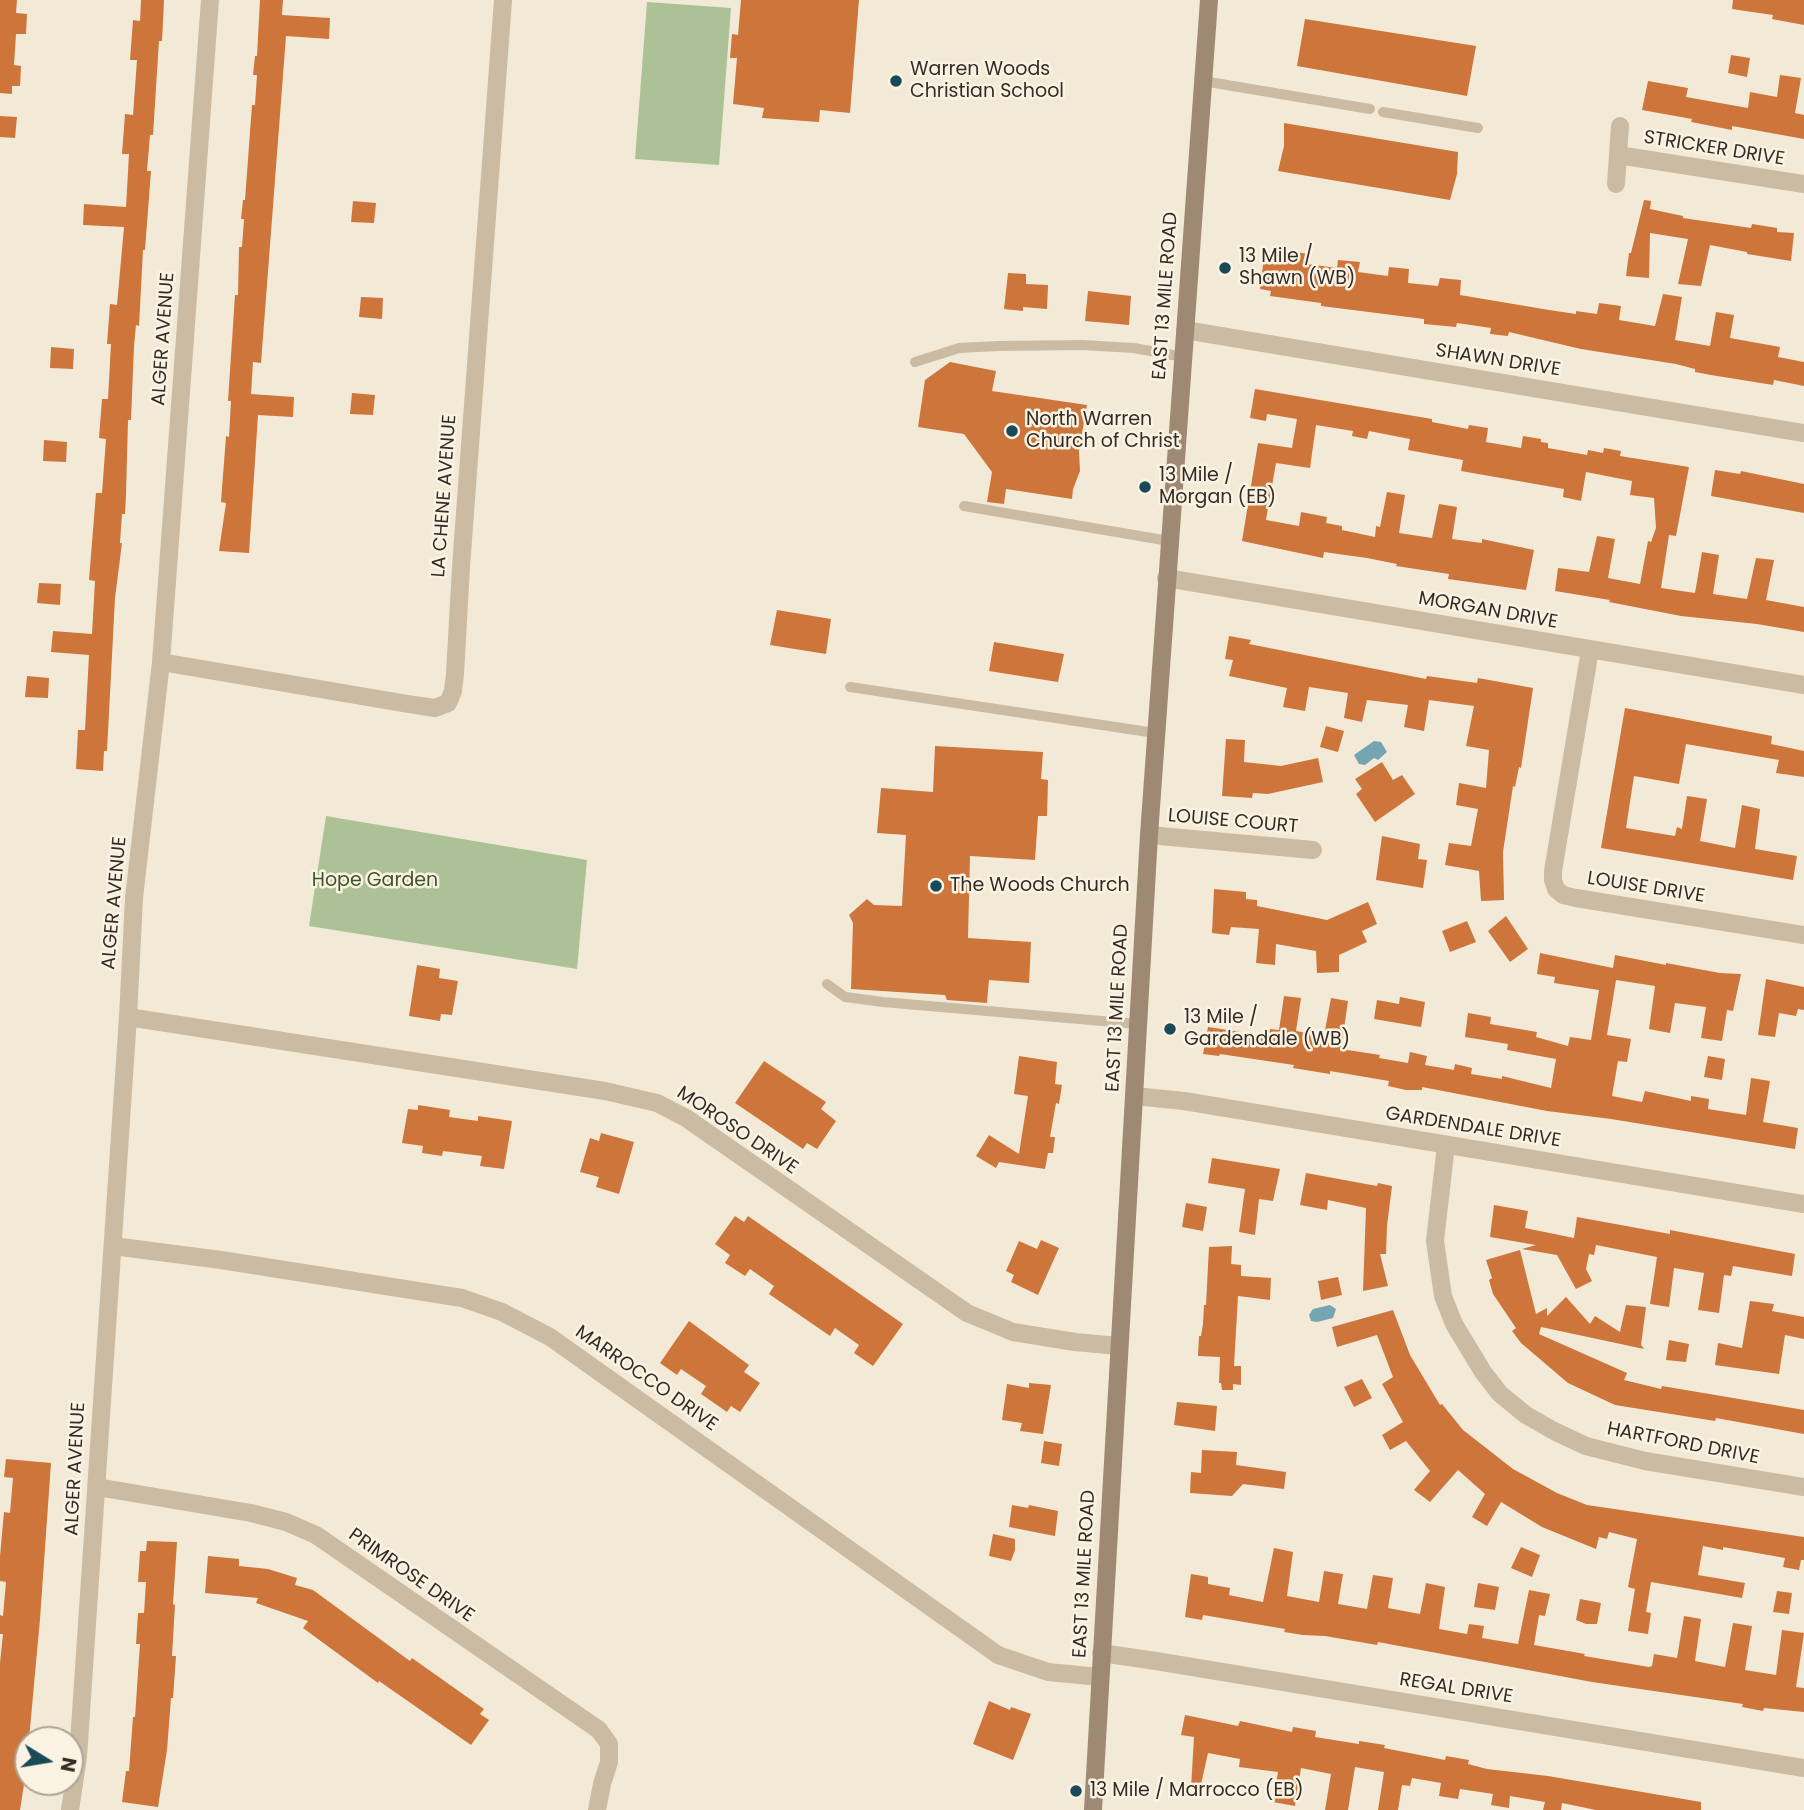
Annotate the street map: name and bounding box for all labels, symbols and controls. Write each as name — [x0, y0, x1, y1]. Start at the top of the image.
place label: Warren Woods Christian School — [910, 59, 1064, 103]
marker: Warren Woods Christian School — [888, 73, 904, 89]
street label: STRICKER DRIVE — [1642, 127, 1786, 171]
street label: EAST 13 MILE ROAD — [1149, 211, 1183, 381]
place label: 13 Mile / Shawn (WB) — [1239, 246, 1355, 290]
marker: 13 Mile / Shawn (WB) — [1217, 260, 1233, 276]
street label: ALGER AVENUE — [148, 272, 180, 406]
street label: SHAWN DRIVE — [1434, 340, 1562, 382]
place label: North Warren Church of Christ — [1026, 409, 1180, 453]
street label: LA CHENE AVENUE — [428, 414, 462, 578]
marker: North Warren Church of Christ — [1004, 423, 1020, 439]
place label: 13 Mile / Morgan (EB) — [1159, 465, 1276, 509]
marker: 13 Mile / Morgan (EB) — [1137, 479, 1153, 495]
street label: MORGAN DRIVE — [1417, 588, 1559, 634]
street label: LOUISE COURT — [1167, 805, 1299, 839]
street label: ALGER AVENUE — [98, 836, 132, 970]
street label: LOUISE DRIVE — [1586, 867, 1706, 909]
park label: Hope Garden — [312, 870, 438, 892]
place label: The Woods Church — [950, 875, 1130, 897]
marker: The Woods Church — [928, 878, 944, 894]
street label: EAST 13 MILE ROAD — [1102, 923, 1134, 1093]
place label: 13 Mile / Gardendale (WB) — [1184, 1007, 1350, 1051]
marker: 13 Mile / Gardendale (WB) — [1162, 1021, 1178, 1037]
street label: MOROSO DRIVE — [672, 1082, 802, 1180]
street label: GARDENDALE DRIVE — [1384, 1103, 1562, 1153]
street label: MARROCCO DRIVE — [570, 1321, 722, 1437]
street label: ALGER AVENUE — [61, 1402, 91, 1536]
street label: HARTFORD DRIVE — [1605, 1418, 1761, 1470]
street label: EAST 13 MILE ROAD — [1069, 1489, 1101, 1659]
street label: PRIMROSE DRIVE — [344, 1524, 478, 1628]
street label: REGAL DRIVE — [1398, 1669, 1514, 1709]
north arrow — [14, 1726, 84, 1796]
text: N — [54, 1755, 83, 1774]
place label: 13 Mile / Marrocco (EB) — [1090, 1780, 1304, 1802]
marker: 13 Mile / Marrocco (EB) — [1068, 1783, 1084, 1799]

